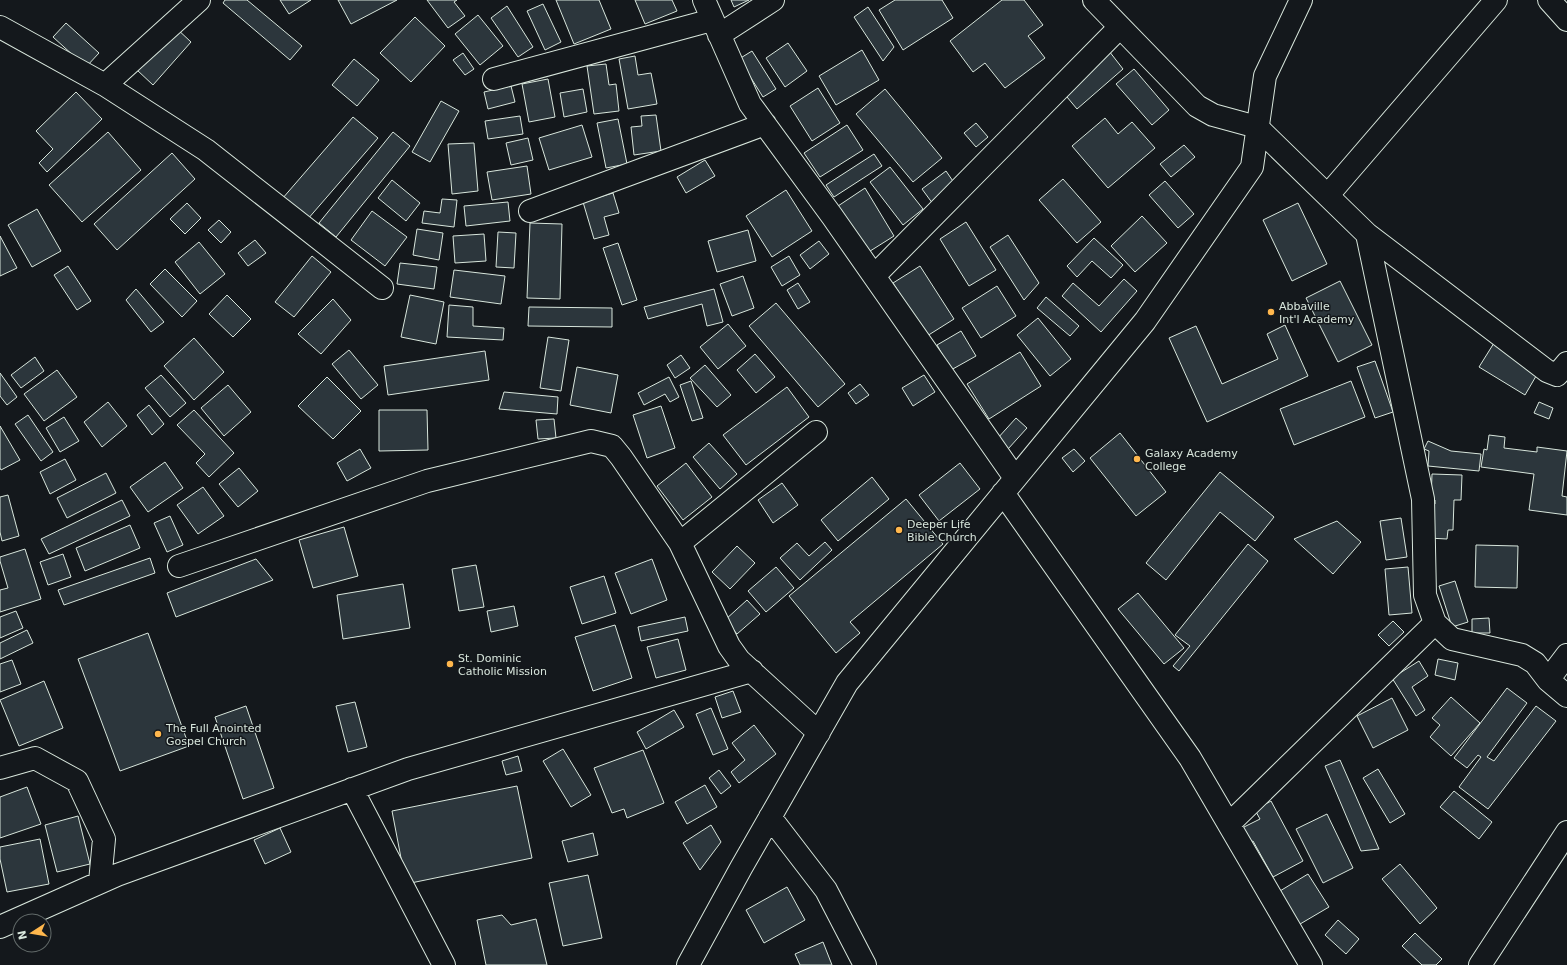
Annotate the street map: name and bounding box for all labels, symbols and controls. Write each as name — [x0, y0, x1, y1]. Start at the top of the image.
place label: Abbaville Int'l Academy — [1279, 300, 1355, 326]
marker: Abbaville Int'l Academy — [1266, 307, 1276, 317]
place label: Galaxy Academy College — [1145, 447, 1238, 473]
marker: Galaxy Academy College — [1132, 454, 1142, 464]
place label: Deeper Life Bible Church — [907, 518, 977, 544]
marker: Deeper Life Bible Church — [894, 525, 904, 535]
place label: St. Dominic Catholic Mission — [458, 652, 547, 678]
marker: St. Dominic Catholic Mission — [445, 659, 455, 669]
place label: The Full Anointed Gospel Church — [165, 722, 262, 748]
marker: The Full Anointed Gospel Church — [153, 729, 163, 739]
north arrow — [12, 913, 52, 953]
text: N — [15, 929, 30, 941]

